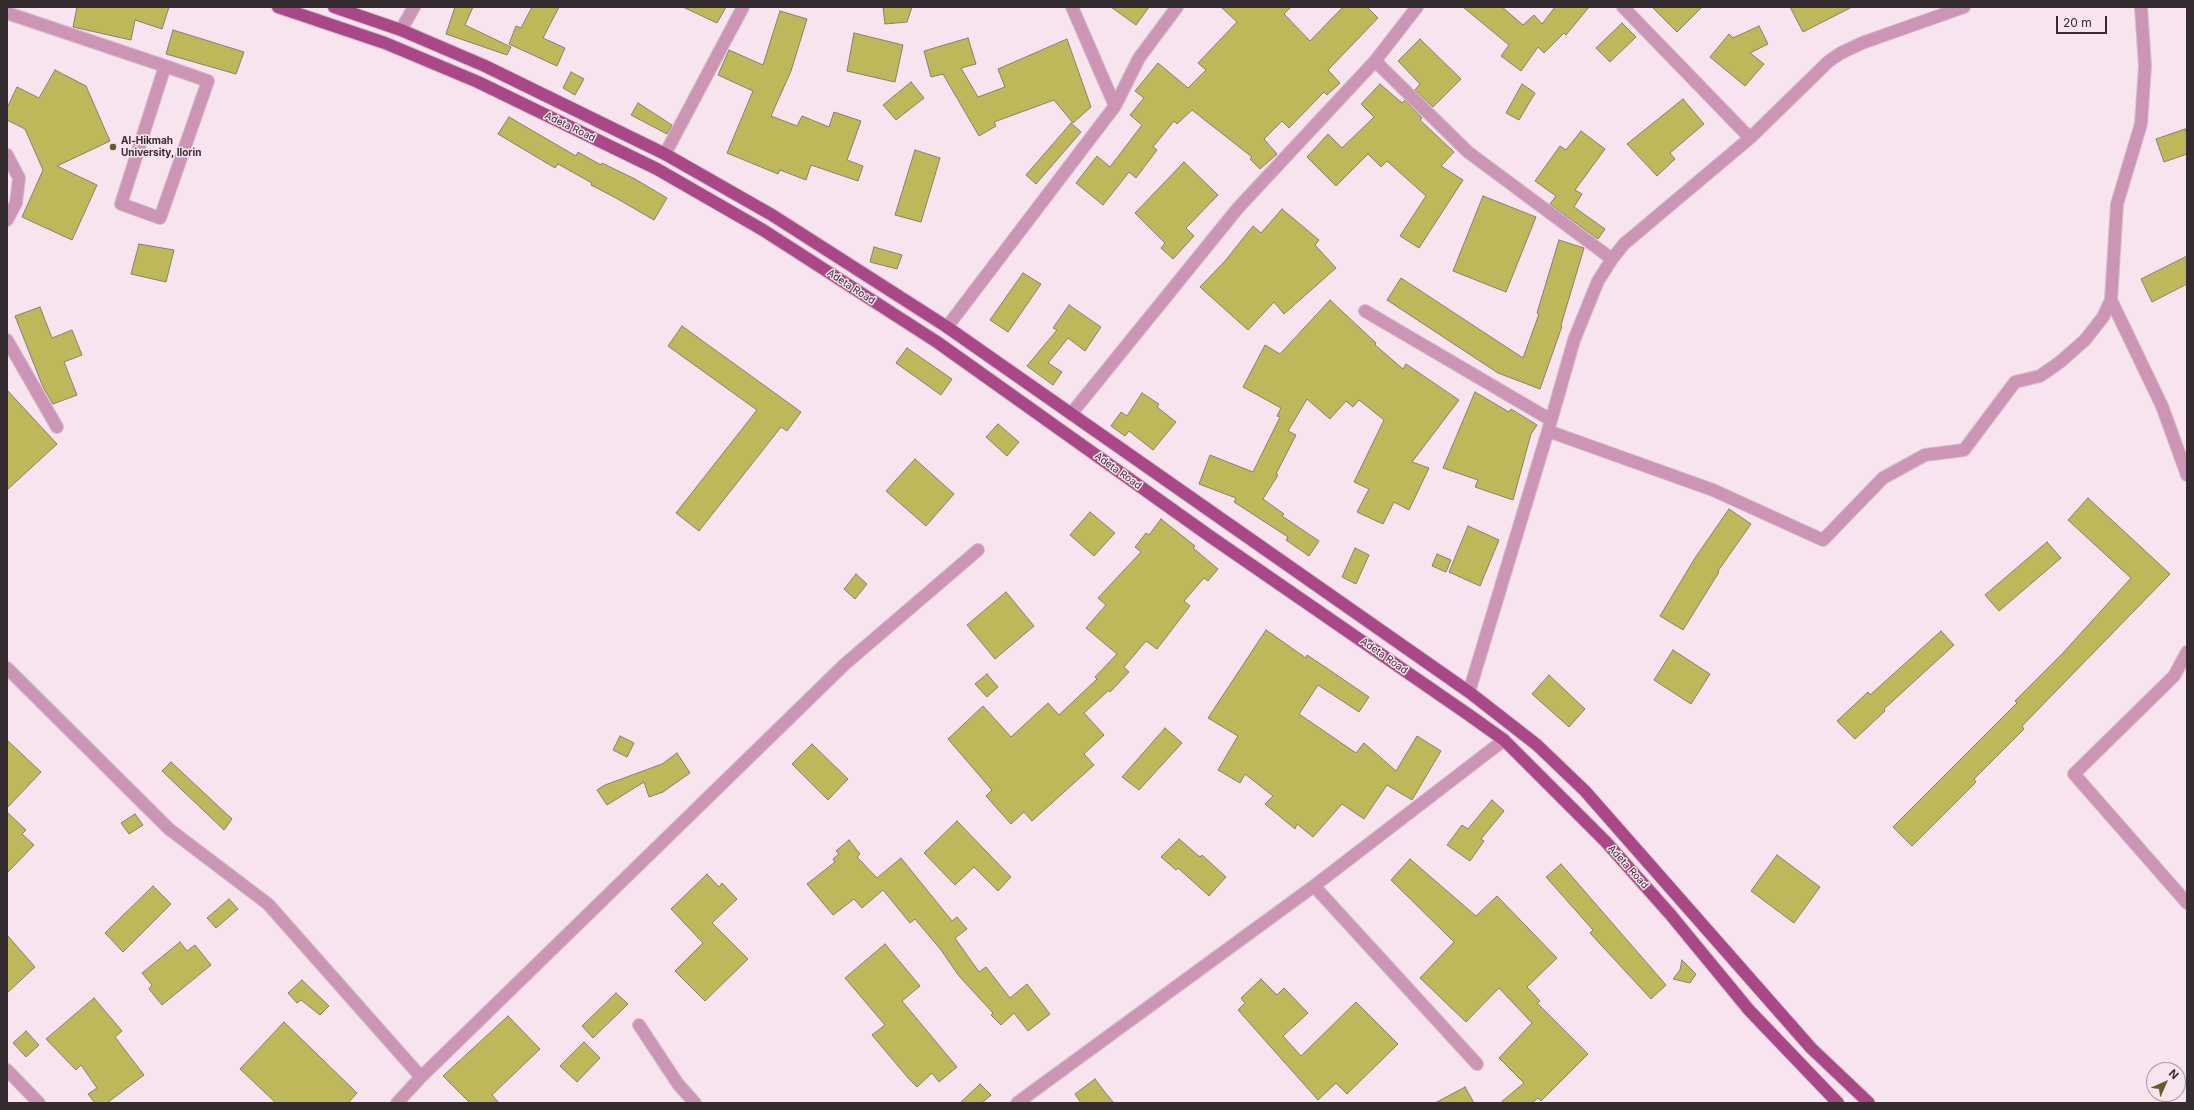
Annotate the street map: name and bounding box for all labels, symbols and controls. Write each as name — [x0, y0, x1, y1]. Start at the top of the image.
scale bar — [2058, 8, 2109, 34]
text: 20 m — [2063, 15, 2092, 30]
street label: Adeta Road — [543, 110, 597, 144]
place label: Al-Hikmah University, Ilorin — [121, 135, 201, 158]
marker: Al-Hikmah University, Ilorin — [108, 142, 118, 152]
street label: Adeta Road — [825, 267, 877, 307]
street label: Adeta Road — [1092, 450, 1144, 492]
street label: Adeta Road — [1358, 635, 1410, 677]
street label: Adeta Road — [1605, 843, 1651, 891]
north arrow — [2146, 1062, 2186, 1102]
text: N — [2166, 1066, 2182, 1082]

